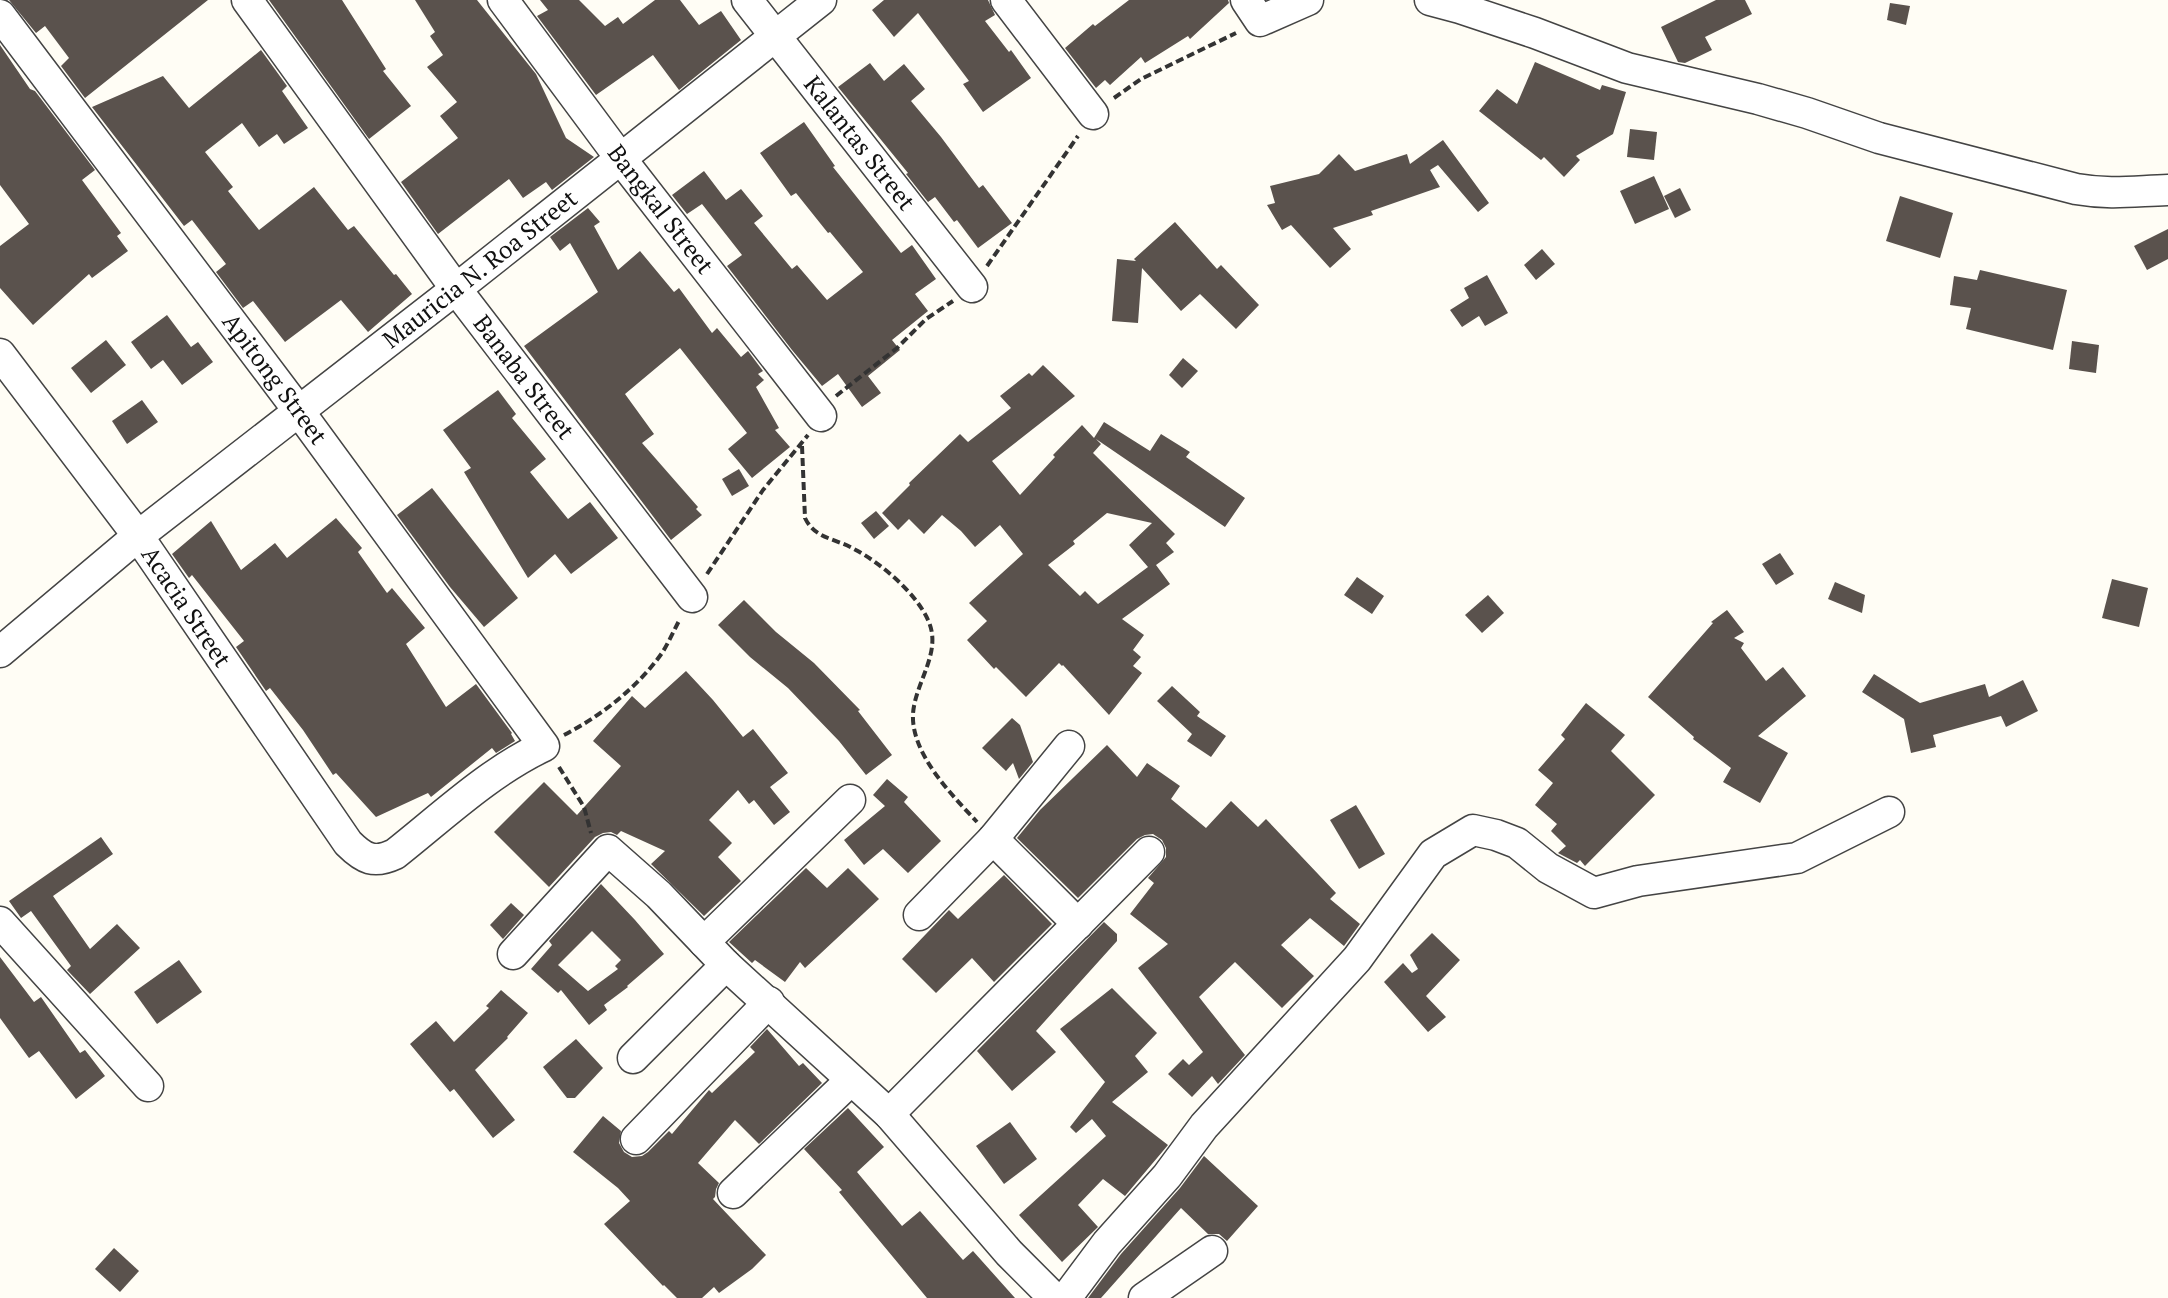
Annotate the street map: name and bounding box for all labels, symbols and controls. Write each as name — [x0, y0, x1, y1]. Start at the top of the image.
street label: Kalantas Street — [797, 69, 923, 217]
street label: Bangkal Street — [601, 138, 722, 280]
street label: Mauricia N. Roa Street — [376, 182, 583, 355]
street label: Apitong Street — [216, 306, 335, 451]
street label: Banaba Street — [467, 308, 582, 445]
street label: Acacia Street — [135, 540, 239, 673]

